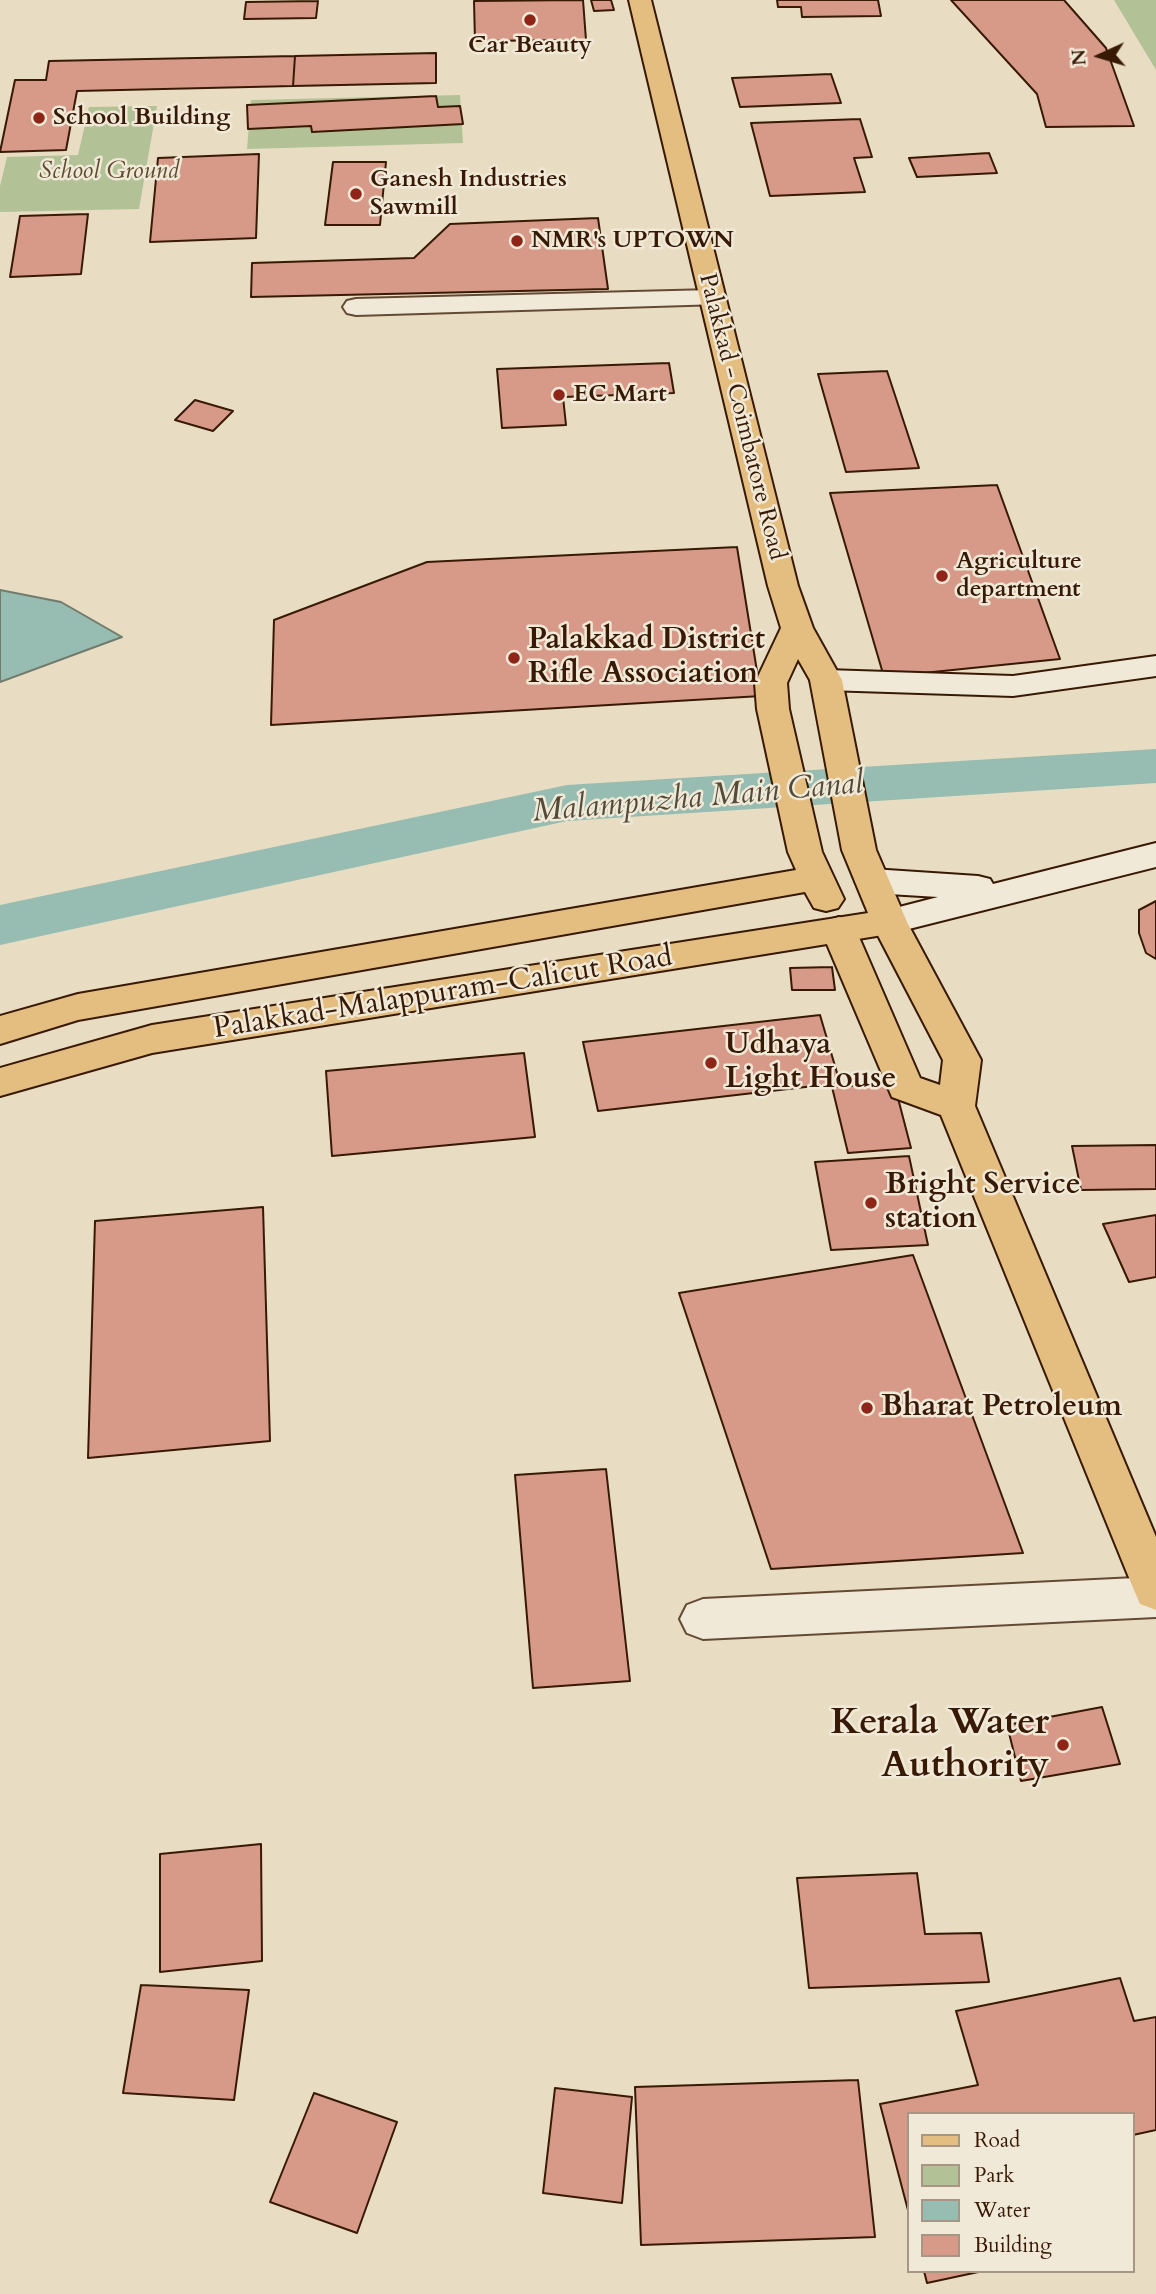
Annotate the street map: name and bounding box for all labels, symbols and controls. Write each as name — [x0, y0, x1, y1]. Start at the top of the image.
marker: Car Beauty — [522, 12, 538, 28]
north arrow — [1065, 21, 1135, 91]
place label: Car Beauty — [468, 32, 592, 60]
text: N — [1066, 48, 1093, 67]
place label: School Building — [53, 104, 230, 132]
marker: School Building — [31, 110, 47, 126]
park label: School Ground — [39, 158, 179, 186]
place label: Ganesh Industries Sawmill — [370, 166, 567, 222]
marker: Ganesh Industries Sawmill — [348, 186, 364, 202]
place label: NMR's UPTOWN — [531, 227, 734, 255]
marker: NMR's UPTOWN — [509, 233, 525, 249]
street label: Palakkad - Coimbatore Road — [691, 271, 791, 563]
place label: EC Mart — [573, 381, 667, 409]
marker: EC Mart — [551, 387, 567, 403]
place label: Agriculture department — [956, 548, 1082, 604]
marker: Agriculture department — [934, 568, 950, 584]
place label: Palakkad District Rifle Association — [528, 623, 765, 694]
marker: Palakkad District Rifle Association — [506, 650, 522, 666]
water label: Malampuzha Main Canal — [531, 765, 865, 833]
street label: Palakkad-Malappuram-Calicut Road — [211, 940, 675, 1048]
place label: Udhaya Light House — [725, 1028, 896, 1098]
marker: Udhaya Light House — [703, 1055, 719, 1071]
place label: Bright Service station — [885, 1168, 1081, 1238]
marker: Bright Service station — [863, 1195, 879, 1211]
place label: Bharat Petroleum — [881, 1390, 1122, 1426]
marker: Bharat Petroleum — [859, 1400, 875, 1416]
place label: Kerala Water Authority — [830, 1702, 1049, 1789]
marker: Kerala Water Authority — [1055, 1737, 1071, 1753]
legend — [908, 2112, 1135, 2273]
text: Road — [974, 2126, 1020, 2155]
text: Park — [974, 2161, 1014, 2190]
text: Water — [974, 2196, 1030, 2225]
text: Building — [974, 2231, 1052, 2260]

